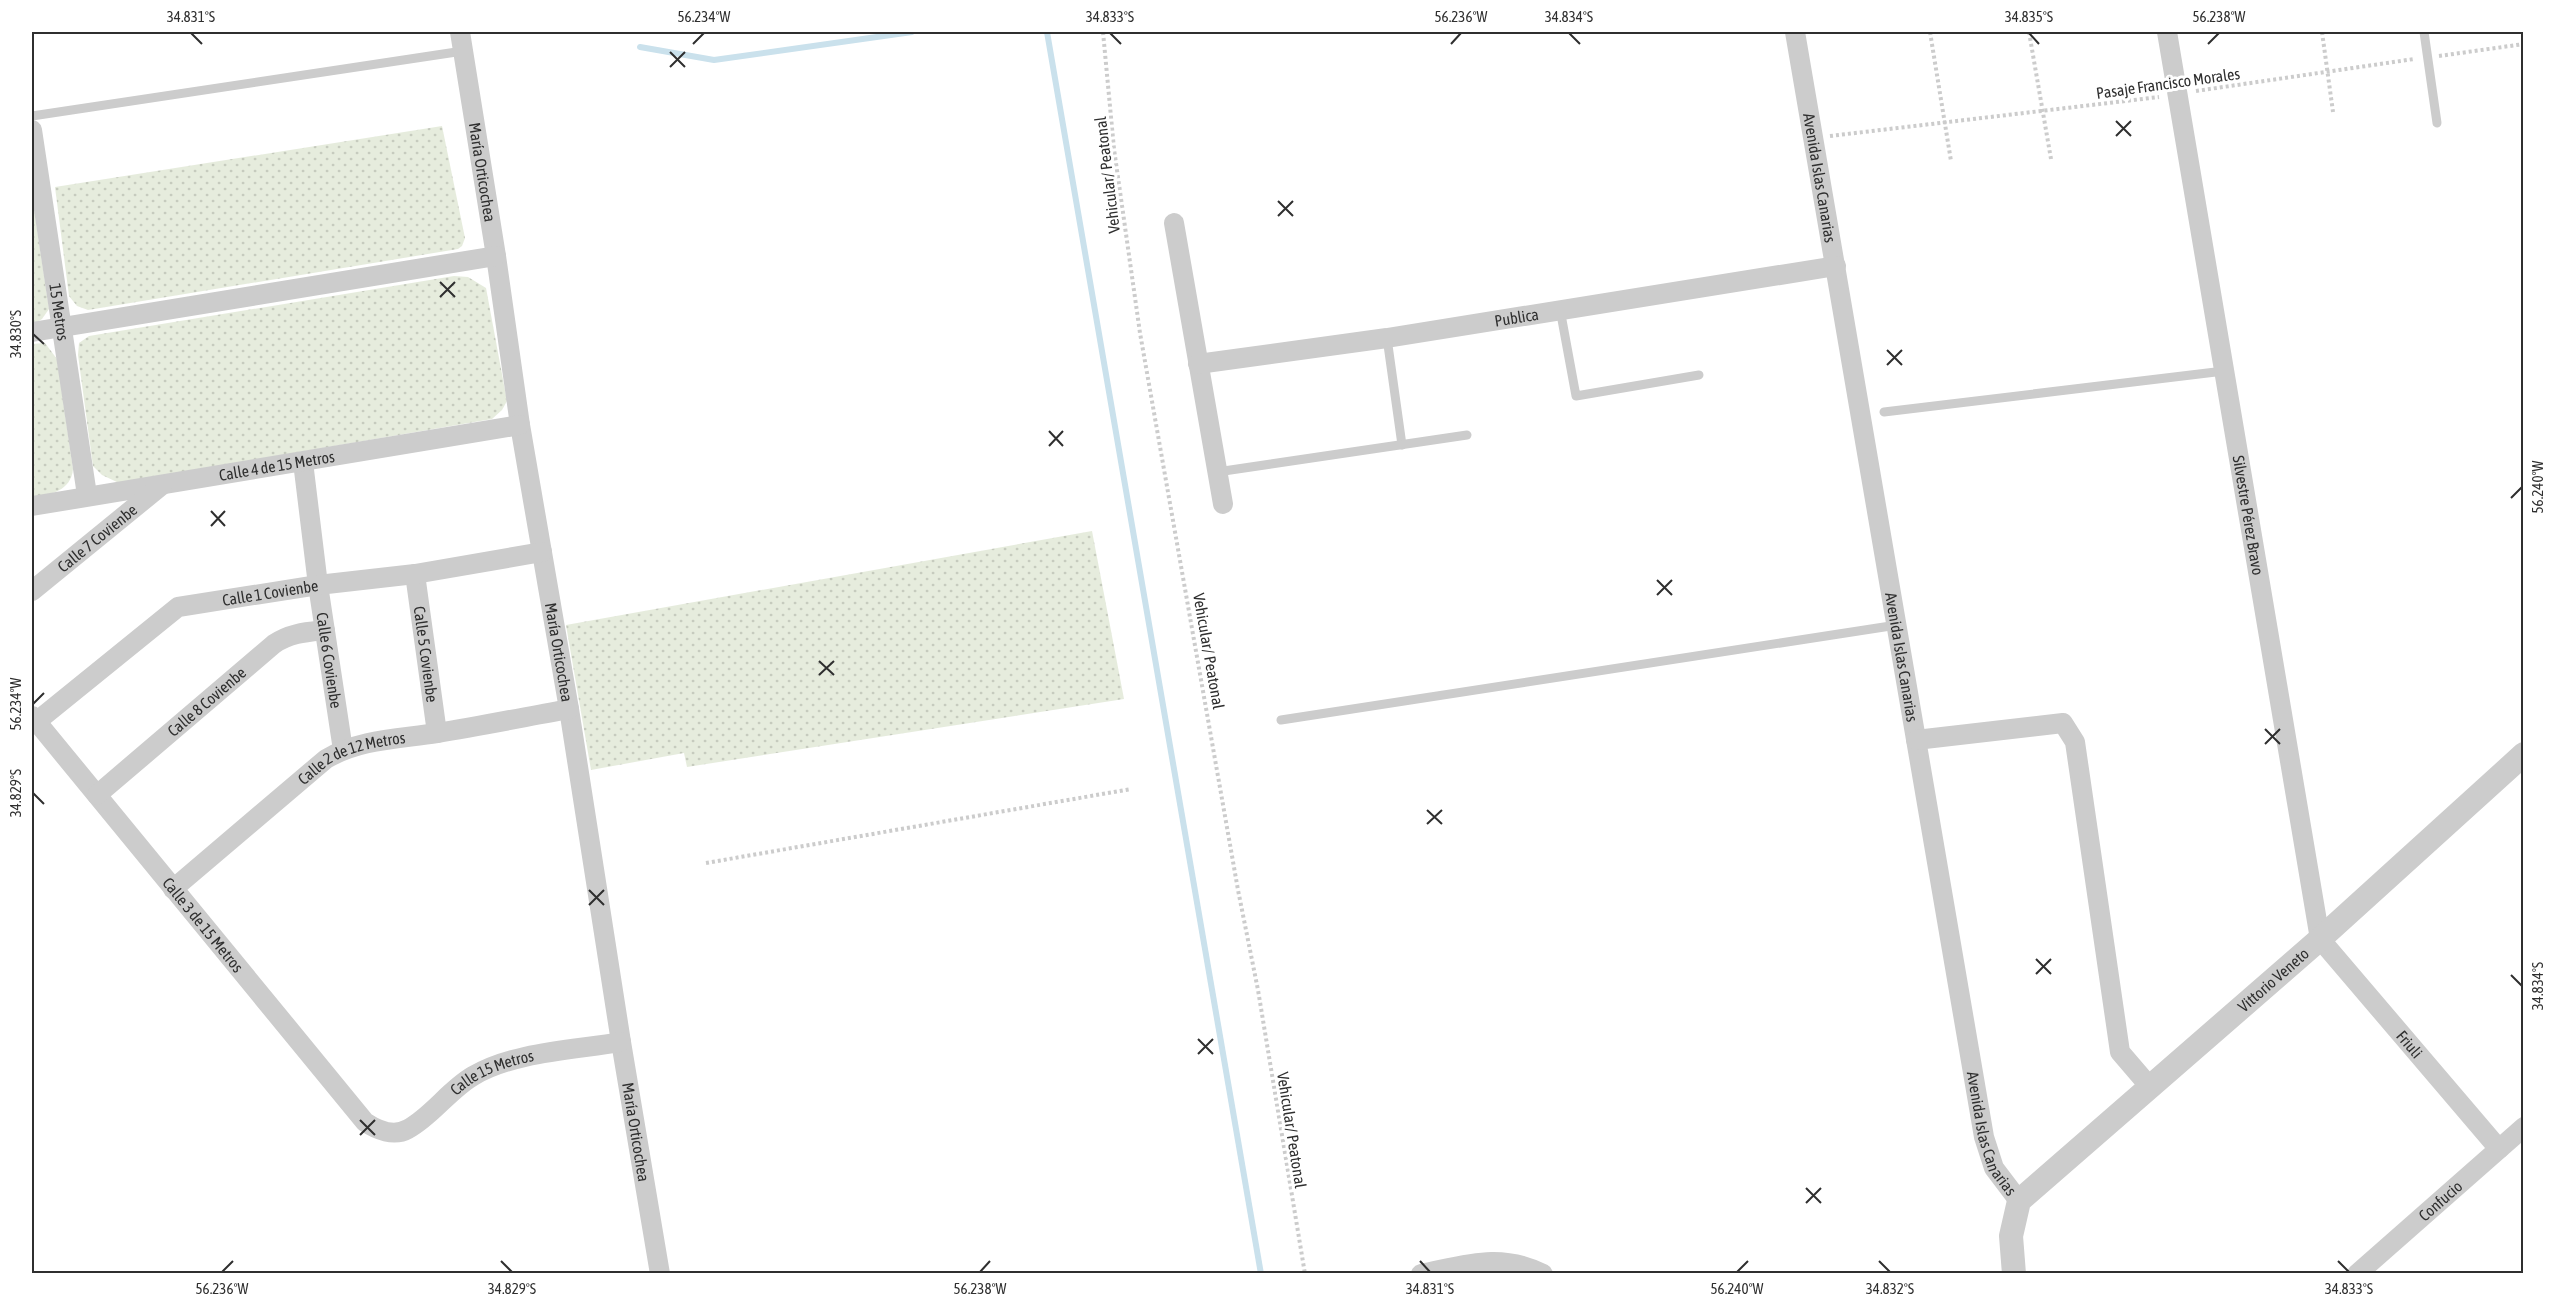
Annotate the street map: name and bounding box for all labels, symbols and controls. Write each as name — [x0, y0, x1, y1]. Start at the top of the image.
text: 34.831°S — [167, 8, 215, 25]
text: 56.234°W — [678, 8, 731, 25]
text: 34.833°S — [1086, 8, 1134, 25]
text: 56.236°W — [1435, 8, 1488, 25]
text: 34.834°S — [1545, 8, 1593, 25]
text: 34.835°S — [2005, 8, 2053, 25]
text: 56.238°W — [2193, 8, 2246, 25]
street label: Pasaje Francisco Morales — [2095, 64, 2241, 103]
street label: Avenida Islas Canarias — [1800, 112, 1840, 244]
street label: Vehicular/ Peatonal — [1091, 115, 1123, 234]
street label: María Orticochea — [466, 121, 499, 223]
street label: 15 Metros — [46, 282, 73, 342]
street label: Publica — [1493, 305, 1540, 330]
text: 34.830°S — [7, 310, 24, 358]
street label: Calle 4 de 15 Metros — [217, 447, 336, 484]
street label: Silvestre Pérez Bravo — [2230, 454, 2267, 576]
text: 56.240°W — [2529, 460, 2546, 513]
street label: Calle 7 Covienbe — [54, 500, 140, 576]
street label: Calle 1 Covienbe — [221, 576, 319, 609]
street label: Avenida Islas Canarias — [1882, 591, 1922, 723]
street label: Vehicular/ Peatonal — [1190, 592, 1228, 711]
street label: María Orticochea — [542, 601, 577, 703]
street label: Calle 5 Covienbe — [411, 605, 442, 703]
street label: Calle 6 Covienbe — [313, 611, 346, 710]
street label: Calle 8 Covienbe — [164, 663, 249, 740]
text: 56.234°W — [7, 677, 24, 730]
street label: Calle 2 de 12 Metros — [294, 728, 407, 788]
text: 34.829°S — [7, 769, 24, 817]
street label: Calle 3 de 15 Metros — [159, 874, 248, 976]
street label: Vittorio Veneto — [2234, 944, 2312, 1015]
text: 34.834°S — [2529, 962, 2546, 1010]
street label: Friuli — [2393, 1027, 2426, 1062]
street label: Calle 15 Metros — [446, 1046, 535, 1099]
street label: Avenida Islas Canarias — [1964, 1070, 2021, 1199]
street label: Vehicular/ Peatonal — [1274, 1071, 1310, 1190]
street label: María Orticochea — [619, 1081, 653, 1183]
street label: Confucio — [2415, 1177, 2466, 1225]
text: 56.236°W — [196, 1280, 249, 1297]
text: 34.829°S — [488, 1280, 536, 1297]
text: 56.238°W — [954, 1280, 1007, 1297]
text: 34.831°S — [1406, 1280, 1454, 1297]
text: 56.240°W — [1711, 1280, 1764, 1297]
text: 34.832°S — [1866, 1280, 1914, 1297]
text: 34.833°S — [2325, 1280, 2373, 1297]

